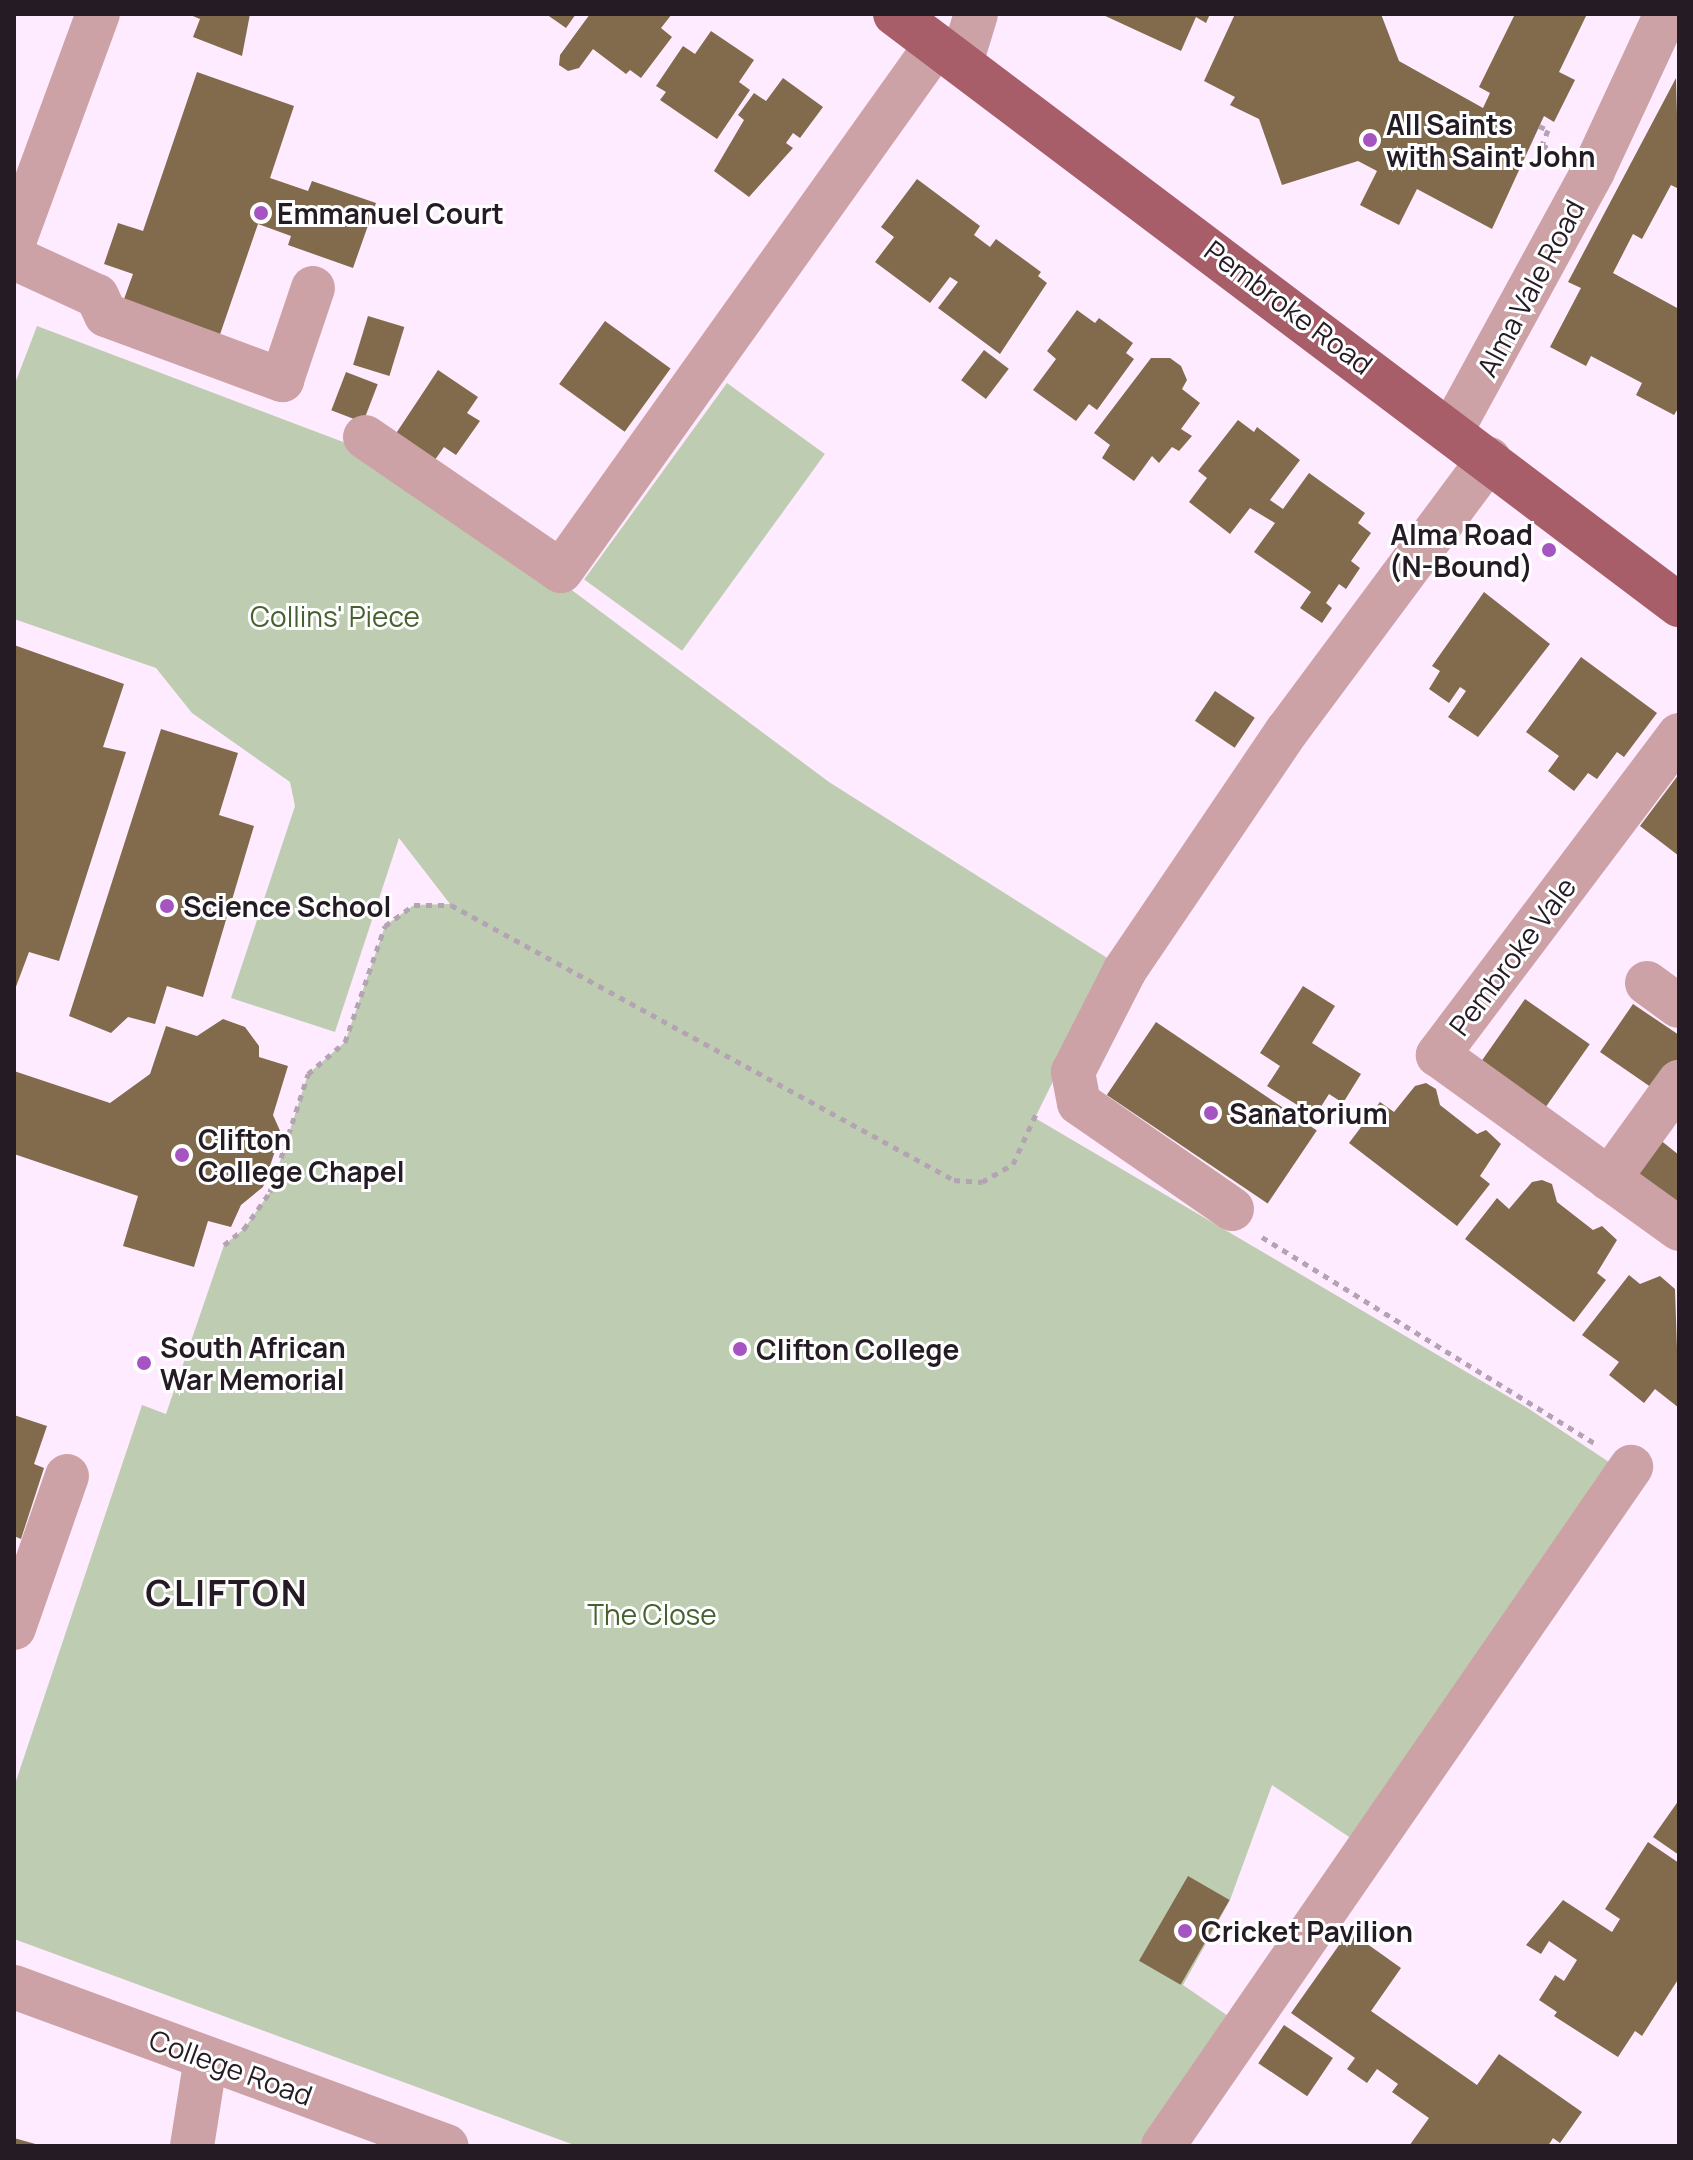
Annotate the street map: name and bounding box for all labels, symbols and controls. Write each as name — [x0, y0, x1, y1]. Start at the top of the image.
place label: All Saints with Saint John — [1386, 107, 1596, 173]
marker: All Saints with Saint John — [1361, 131, 1379, 149]
street label: Alma Vale Road — [1469, 194, 1591, 382]
place label: Emmanuel Court — [277, 196, 504, 230]
marker: Emmanuel Court — [252, 204, 270, 222]
street label: Pembroke Road — [1198, 233, 1380, 381]
place label: Alma Road (N-Bound) — [1389, 517, 1533, 583]
marker: Alma Road (N-Bound) — [1540, 541, 1558, 559]
park label: Collins' Piece — [250, 599, 420, 633]
street label: Pembroke Vale — [1442, 870, 1582, 1042]
place label: Science School — [183, 889, 391, 923]
marker: Science School — [158, 897, 176, 915]
place label: Sanatorium — [1229, 1096, 1388, 1130]
marker: Sanatorium — [1200, 1102, 1222, 1124]
place label: Clifton College Chapel — [198, 1122, 405, 1188]
marker: Clifton College Chapel — [173, 1146, 191, 1164]
place label: South African War Memorial — [160, 1330, 346, 1396]
place label: Clifton College — [756, 1332, 959, 1366]
marker: Clifton College — [731, 1340, 749, 1358]
marker: South African War Memorial — [135, 1354, 153, 1372]
district label: CLIFTON — [145, 1571, 309, 1615]
park label: The Close — [587, 1597, 717, 1631]
place label: Cricket Pavilion — [1201, 1914, 1413, 1948]
marker: Cricket Pavilion — [1176, 1922, 1194, 1940]
street label: College Road — [145, 2022, 317, 2112]

